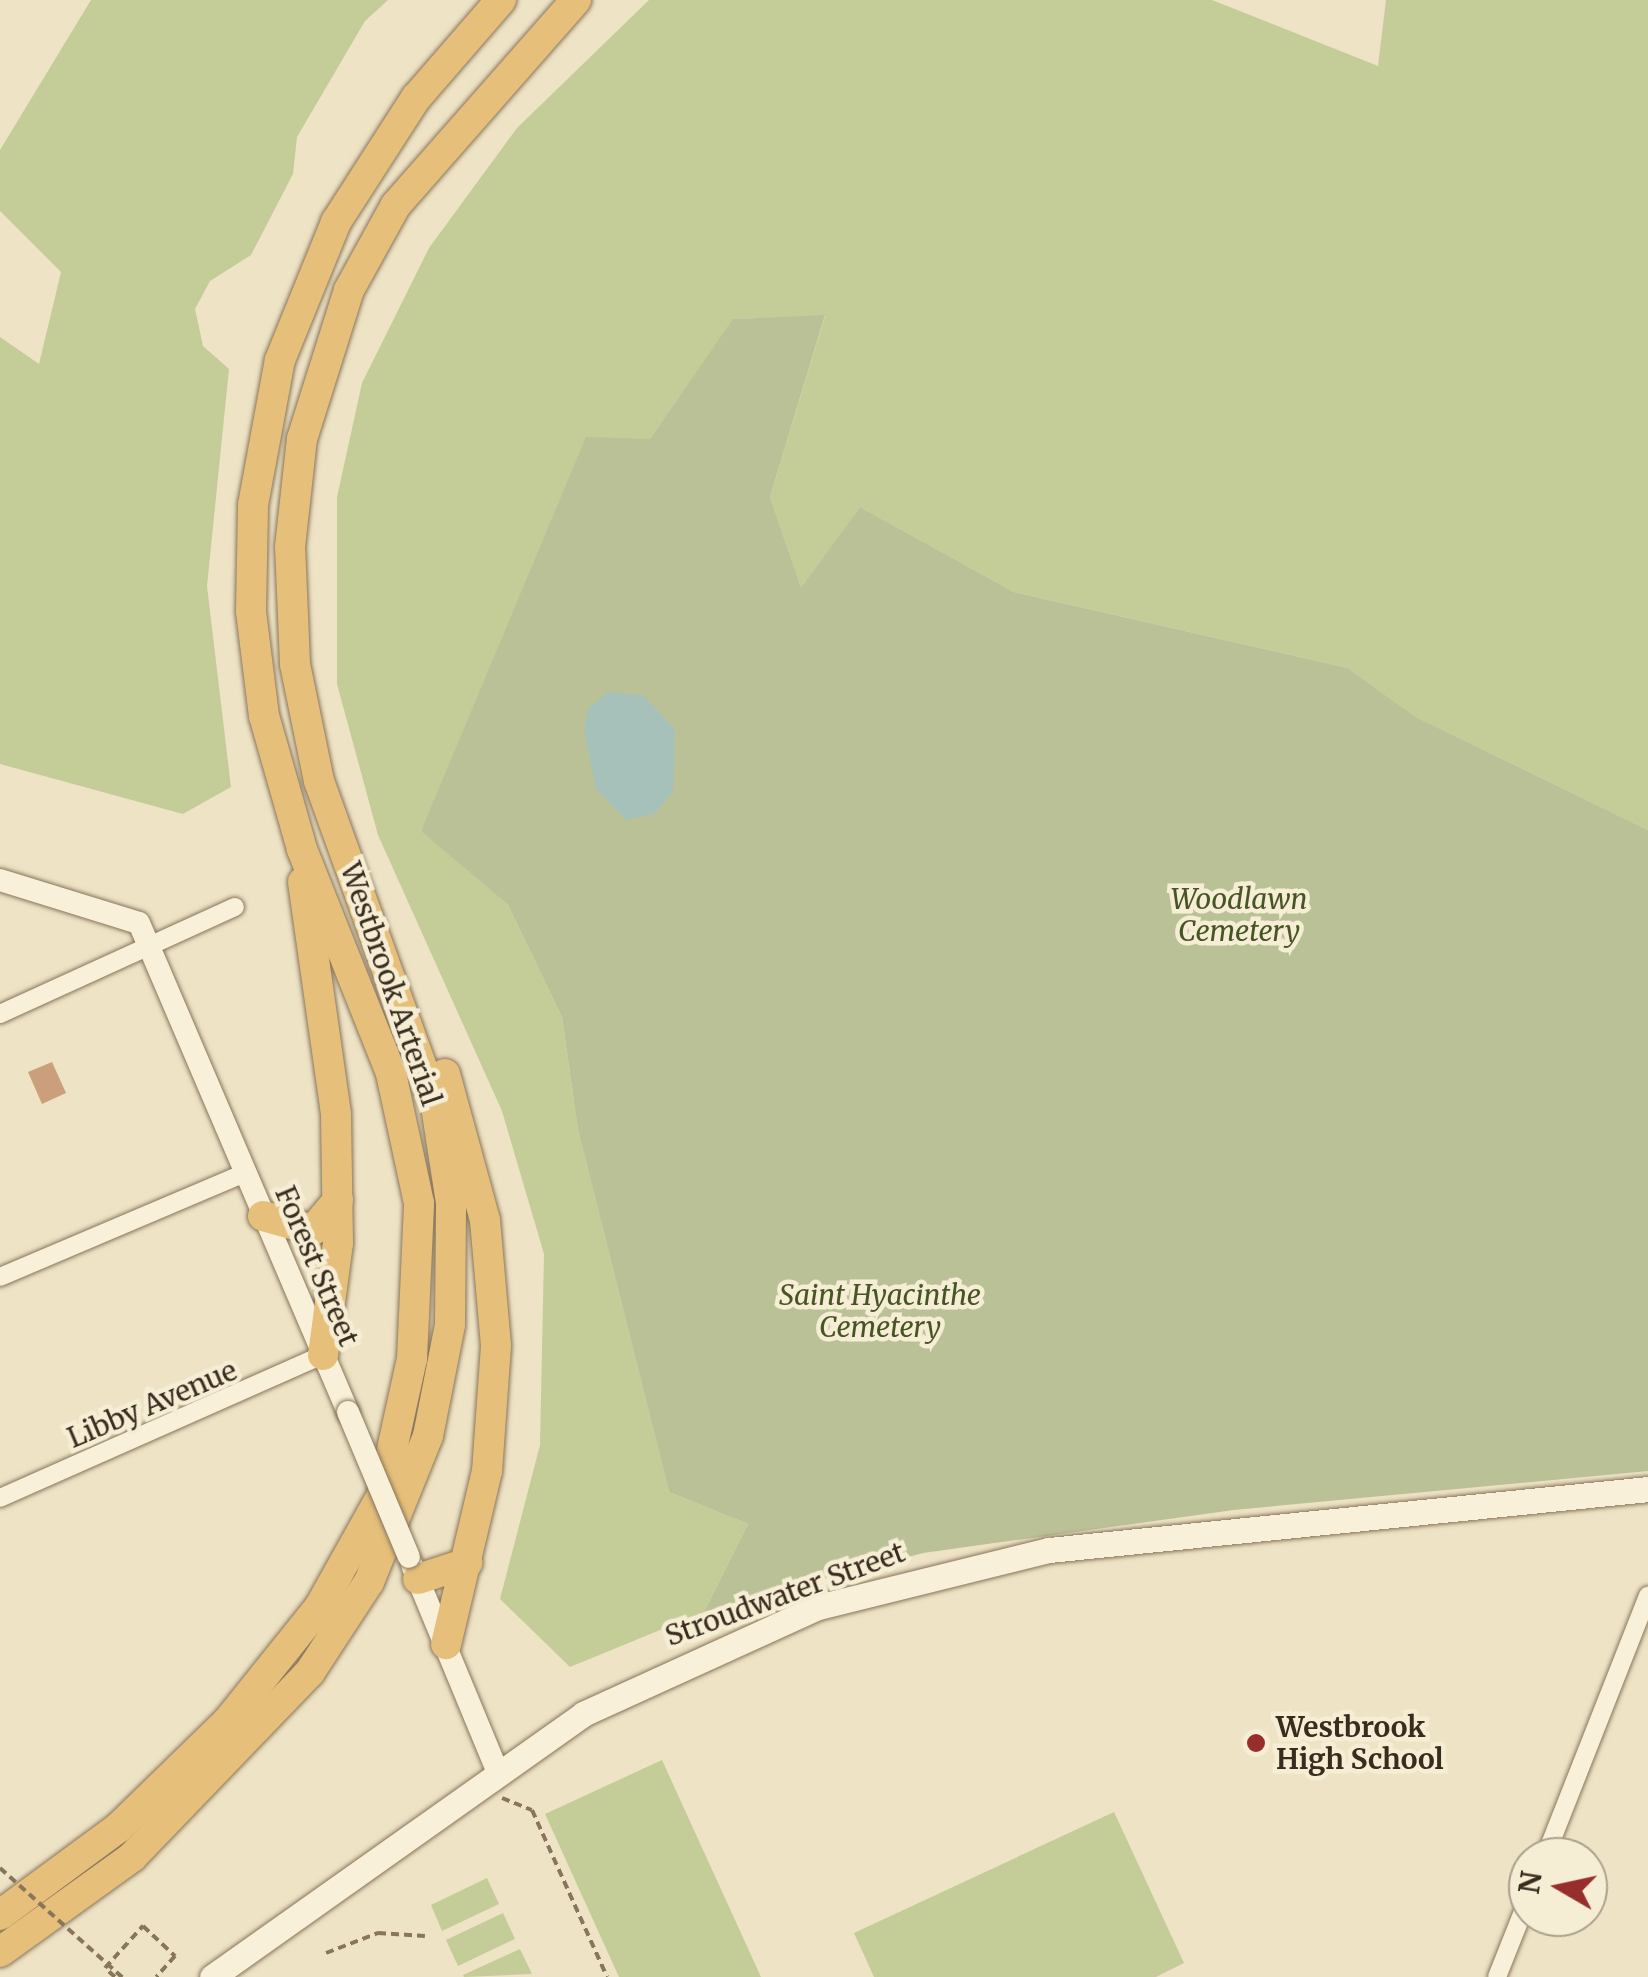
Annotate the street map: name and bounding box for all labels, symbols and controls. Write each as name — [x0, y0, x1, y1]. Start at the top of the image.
street label: Westbrook Arterial — [334, 858, 448, 1110]
park label: Woodlawn Cemetery — [1171, 882, 1307, 948]
street label: Forest Street — [268, 1181, 366, 1351]
park label: Saint Hyacinthe Cemetery — [779, 1278, 981, 1344]
street label: Libby Avenue — [62, 1353, 242, 1455]
street label: Stroudwater Street — [661, 1535, 909, 1653]
place label: Westbrook High School — [1276, 1710, 1444, 1776]
marker: Westbrook High School — [1245, 1732, 1267, 1754]
north arrow — [1508, 1837, 1608, 1937]
text: N — [1511, 1869, 1550, 1896]

